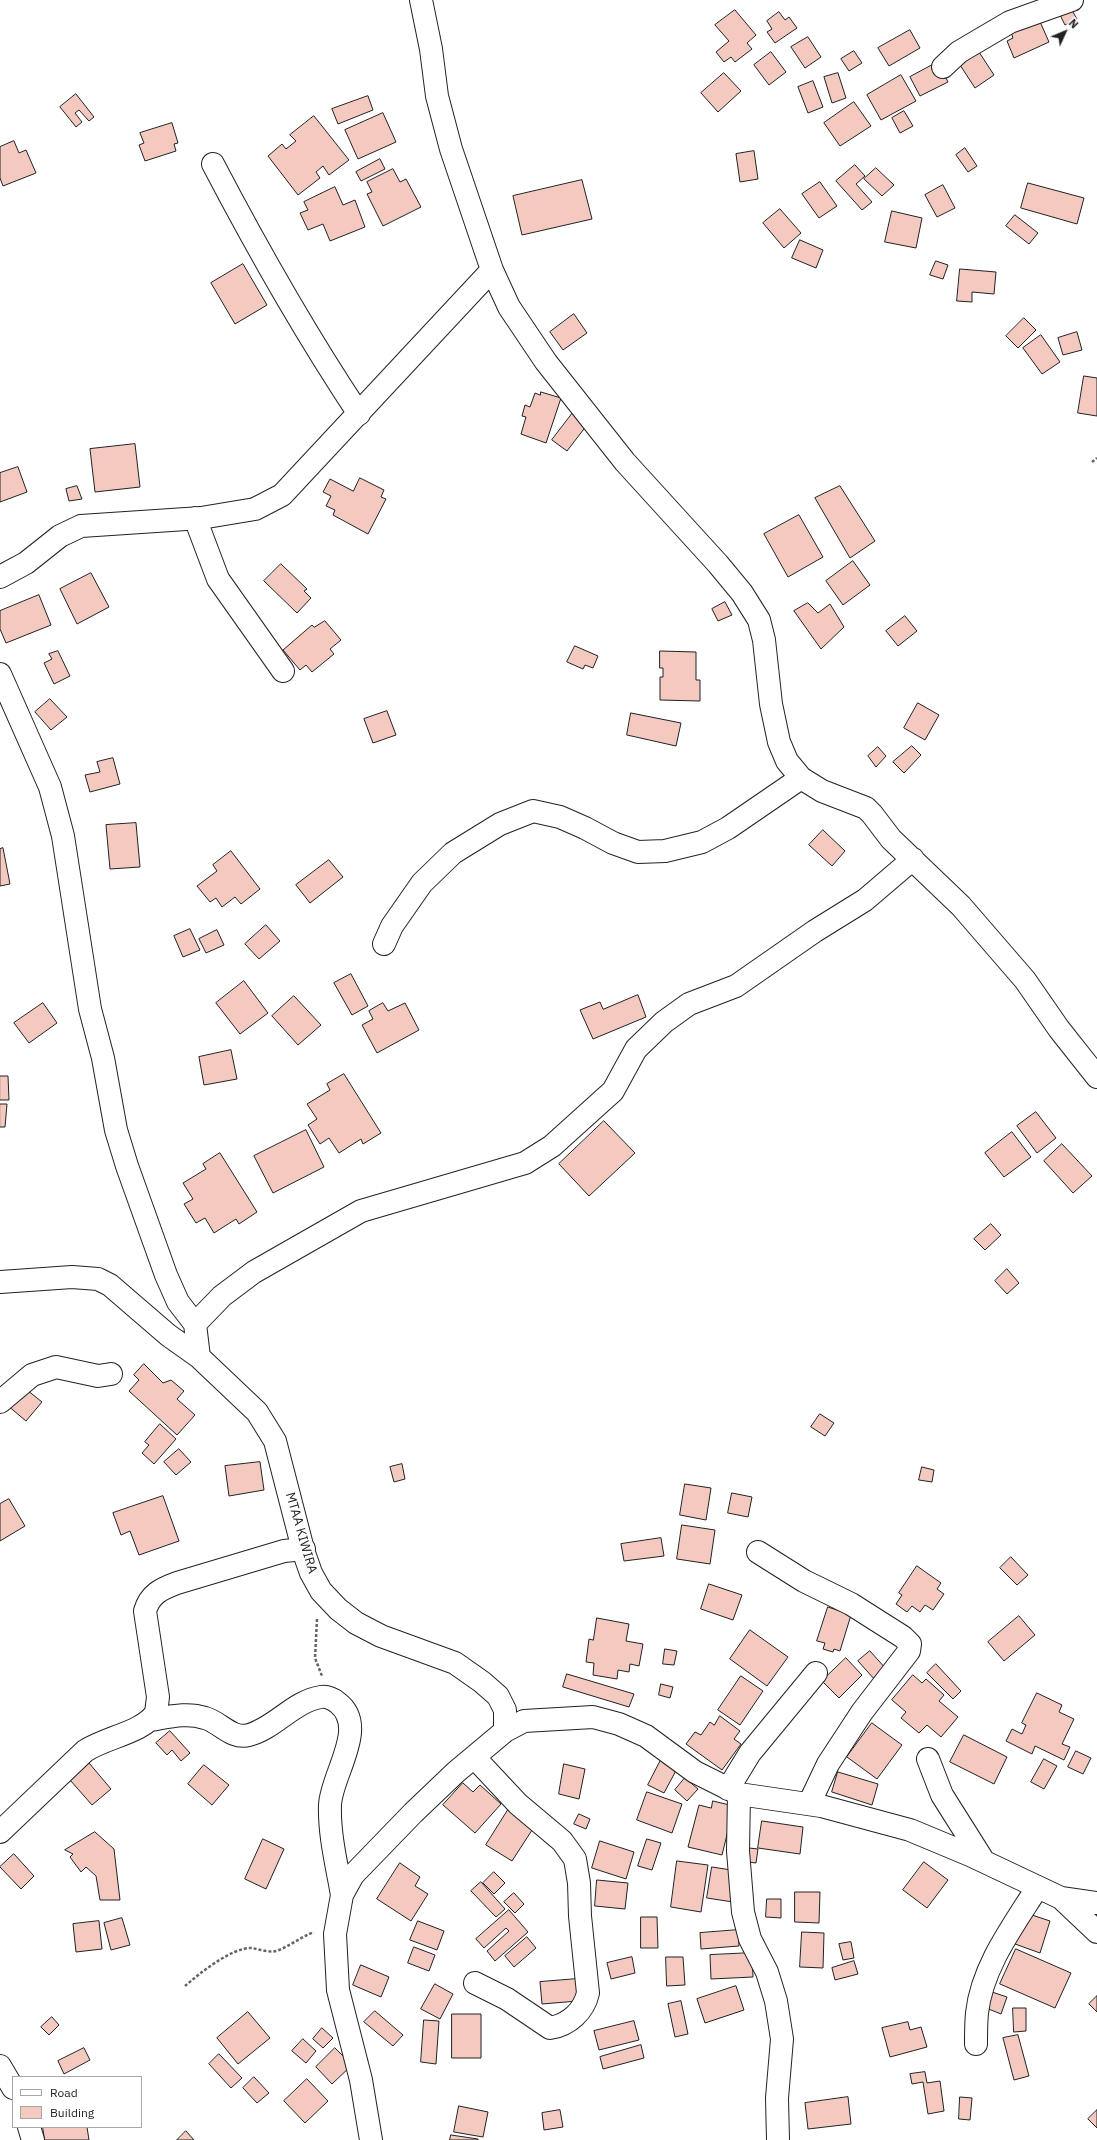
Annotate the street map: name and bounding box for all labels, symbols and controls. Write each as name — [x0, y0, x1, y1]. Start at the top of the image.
north arrow — [1045, 12, 1085, 52]
text: N — [1066, 16, 1081, 31]
street label: MTAA KIWIRA — [282, 1490, 320, 1576]
legend — [12, 2076, 142, 2128]
text: Road — [50, 2085, 78, 2100]
text: Building — [50, 2105, 94, 2120]

